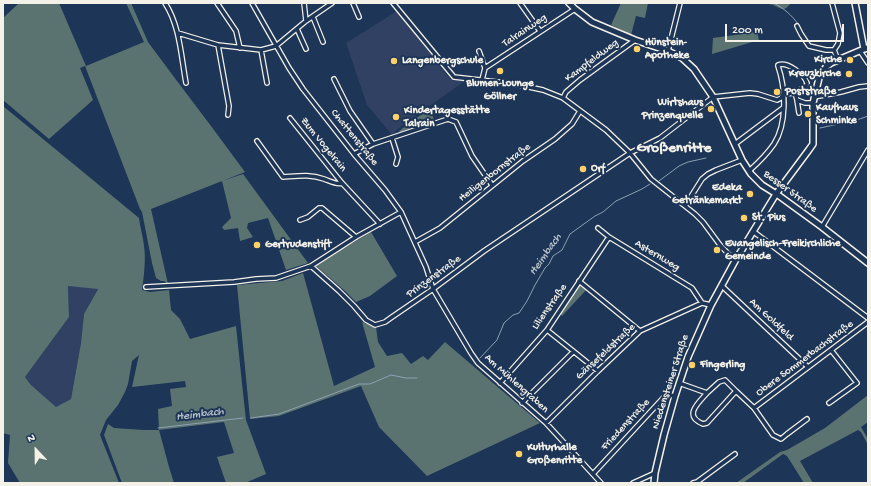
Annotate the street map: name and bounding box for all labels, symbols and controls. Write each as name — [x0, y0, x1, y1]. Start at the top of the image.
street label: Talrainweg — [500, 11, 550, 51]
scale bar — [727, 16, 846, 42]
text: 200 m — [732, 24, 763, 38]
place label: Hünstein- Apotheke — [645, 36, 689, 62]
street label: Kampfeldweg — [563, 37, 621, 85]
marker: Hünstein- Apotheke — [632, 44, 642, 54]
place label: Kirche — [814, 53, 842, 67]
place label: Langenbergschule — [402, 54, 483, 68]
marker: Kirche — [845, 55, 855, 65]
marker: Langenbergschule — [389, 56, 399, 66]
marker: Blumen-Lounge Göllner — [495, 66, 505, 76]
place label: Kreuzkirche — [789, 67, 841, 81]
marker: Kreuzkirche — [844, 69, 854, 79]
place label: Blumen-Lounge Göllner — [466, 77, 534, 103]
place label: Poststraße — [785, 85, 836, 99]
marker: Poststraße — [772, 87, 782, 97]
place label: Wirtshaus Prinzenquelle — [642, 96, 703, 122]
place label: Kaufhaus Schminke — [816, 101, 858, 127]
place label: Kindertagesstätte Talrain — [404, 104, 490, 130]
marker: Wirtshaus Prinzenquelle — [706, 104, 716, 114]
street label: Chattenstraße — [327, 107, 381, 169]
marker: Kaufhaus Schminke — [803, 109, 813, 119]
marker: Kindertagesstätte Talrain — [391, 112, 401, 122]
street label: Zum Vogelrain — [297, 115, 349, 175]
district label: Großenritte — [636, 140, 712, 158]
street label: Heiligenbornstraße — [456, 141, 534, 205]
place label: Orf — [591, 162, 605, 176]
marker: Orf — [578, 164, 588, 174]
street label: Besser Straße — [760, 168, 820, 216]
place label: Edeka Getränkemarkt — [672, 181, 742, 207]
marker: Edeka Getränkemarkt — [745, 189, 755, 199]
place label: St. Pius — [752, 211, 785, 225]
marker: St. Pius — [739, 213, 749, 223]
water label: Heimbach — [526, 231, 566, 279]
street label: Asternweg — [632, 237, 682, 275]
place label: Evangelisch-Freikirchliche Gemeinde — [725, 237, 840, 263]
place label: Gertrudenstift — [265, 238, 331, 252]
marker: Gertrudenstift — [252, 240, 262, 250]
marker: Evangelisch-Freikirchliche Gemeinde — [712, 245, 722, 255]
street label: Prinzenstraße — [404, 253, 464, 301]
street label: Lilienstraße — [529, 281, 571, 333]
street label: Am Goldfeld — [746, 296, 796, 344]
street label: Obere Sommerbachstraße — [754, 318, 856, 400]
street label: Gänsefeldstraße — [573, 321, 639, 383]
street label: Niedensteiner Straße — [649, 333, 693, 431]
street label: Am Mühlengraben — [481, 352, 551, 416]
place label: Fingerling — [700, 358, 745, 372]
marker: Fingerling — [687, 360, 697, 370]
street label: Friedenstraße — [599, 396, 653, 454]
water label: Heimbach — [175, 405, 225, 425]
north arrow — [16, 430, 56, 470]
text: N — [26, 432, 37, 446]
place label: Kulturhalle Großenritte — [527, 441, 582, 467]
marker: Kulturhalle Großenritte — [514, 449, 524, 459]

